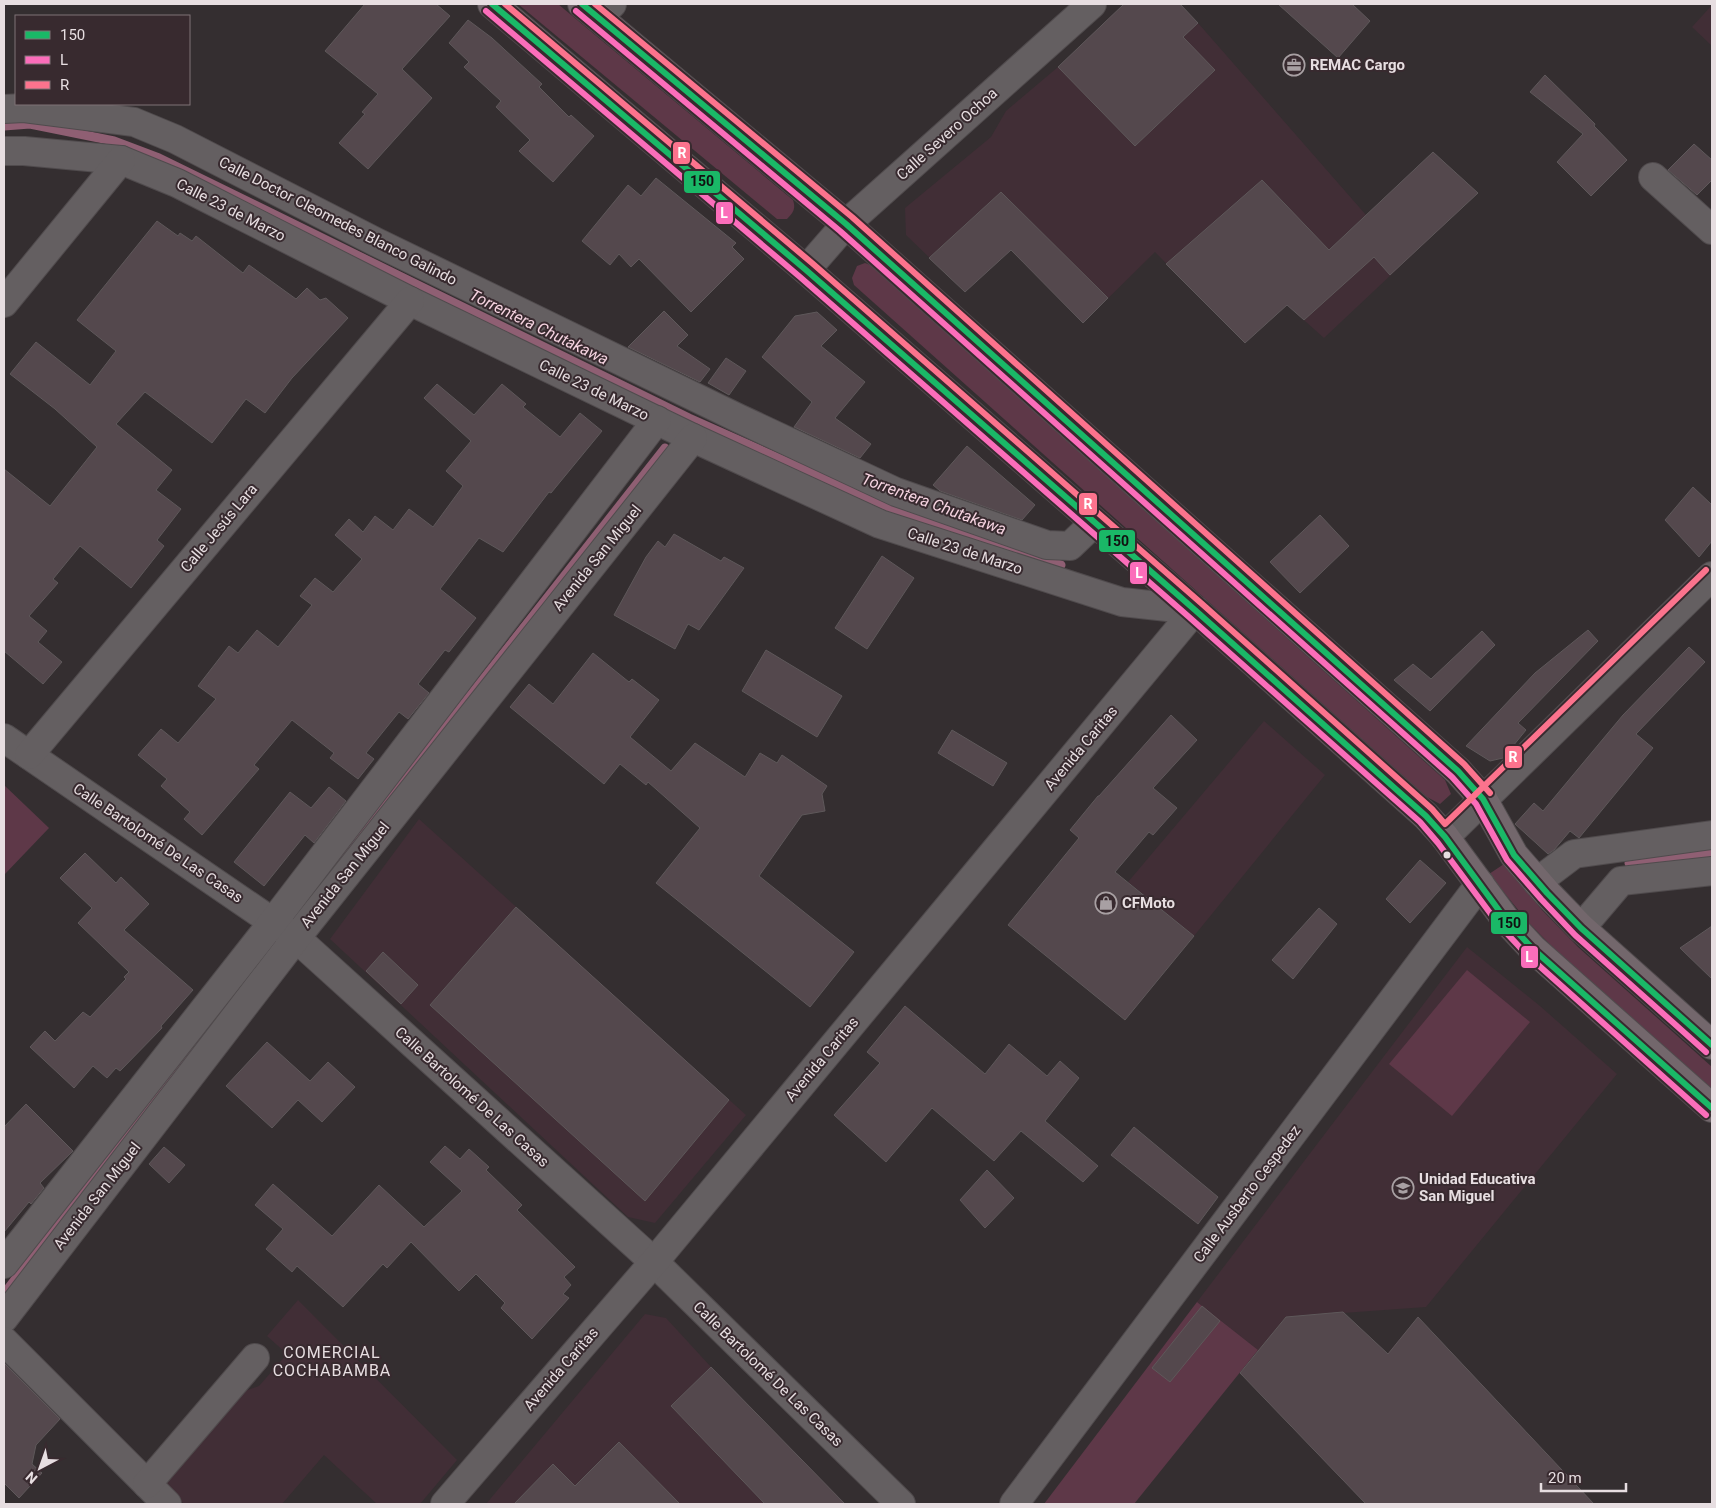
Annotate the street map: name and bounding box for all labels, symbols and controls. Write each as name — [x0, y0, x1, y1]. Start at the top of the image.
legend — [15, 15, 190, 105]
text: 150 — [60, 26, 85, 44]
text: L — [60, 51, 68, 69]
office icon: REMAC Cargo — [1282, 53, 1306, 77]
place label: REMAC Cargo — [1310, 56, 1405, 74]
text: R — [60, 76, 69, 94]
street label: Calle Severo Ochoa — [893, 84, 1001, 184]
line badge: R — [672, 141, 691, 165]
text: R — [678, 145, 687, 161]
street label: Calle Doctor Cleomedes Blanco Galindo — [216, 153, 460, 289]
line badge: 150 — [683, 170, 721, 194]
text: 150 — [690, 173, 714, 189]
street label: Calle 23 de Marzo — [174, 175, 288, 245]
line badge: L — [715, 201, 734, 225]
text: L — [720, 205, 728, 221]
water label: Torrentera Chutakawa — [466, 285, 612, 369]
street label: Calle 23 de Marzo — [536, 356, 652, 424]
water label: Torrentera Chutakawa — [859, 469, 1009, 539]
street label: Calle Jesús Lara — [177, 480, 261, 576]
line badge: R — [1078, 492, 1098, 516]
text: R — [1084, 496, 1093, 512]
street label: Avenida San Miguel — [549, 501, 645, 615]
street label: Calle 23 de Marzo — [905, 524, 1025, 578]
line badge: 150 — [1098, 529, 1136, 553]
text: 150 — [1105, 533, 1129, 549]
line badge: L — [1129, 561, 1148, 585]
text: L — [1135, 565, 1143, 581]
street label: Avenida Caritas — [1041, 702, 1121, 794]
line badge: R — [1504, 745, 1523, 769]
text: R — [1509, 749, 1518, 765]
street label: Calle Bartolomé De Las Casas — [70, 779, 246, 907]
street label: Avenida San Miguel — [297, 818, 393, 932]
unlabelled marker — [1442, 850, 1452, 860]
shop icon: CFMoto — [1094, 891, 1118, 915]
place label: CFMoto — [1122, 894, 1175, 912]
line badge: 150 — [1490, 911, 1528, 935]
text: 150 — [1497, 915, 1521, 931]
line badge: L — [1520, 945, 1539, 969]
text: L — [1525, 949, 1533, 965]
street label: Avenida Caritas — [782, 1013, 862, 1105]
street label: Calle Bartolomé De Las Casas — [391, 1023, 553, 1171]
street label: Calle Ausberto Cespedez — [1190, 1122, 1304, 1266]
street label: Avenida San Miguel — [50, 1139, 144, 1253]
place label: Unidad Educativa San Miguel — [1419, 1170, 1535, 1205]
school or university icon: Unidad Educativa San Miguel — [1391, 1176, 1415, 1200]
street label: Calle Bartolomé De Las Casas — [689, 1298, 847, 1450]
street label: Avenida Caritas — [520, 1324, 602, 1414]
district label: COMERCIAL COCHABAMBA — [273, 1343, 391, 1380]
north arrow — [15, 1443, 65, 1493]
scale bar — [1541, 1460, 1626, 1492]
text: N — [22, 1469, 40, 1487]
text: 20 m — [1548, 1469, 1582, 1487]

